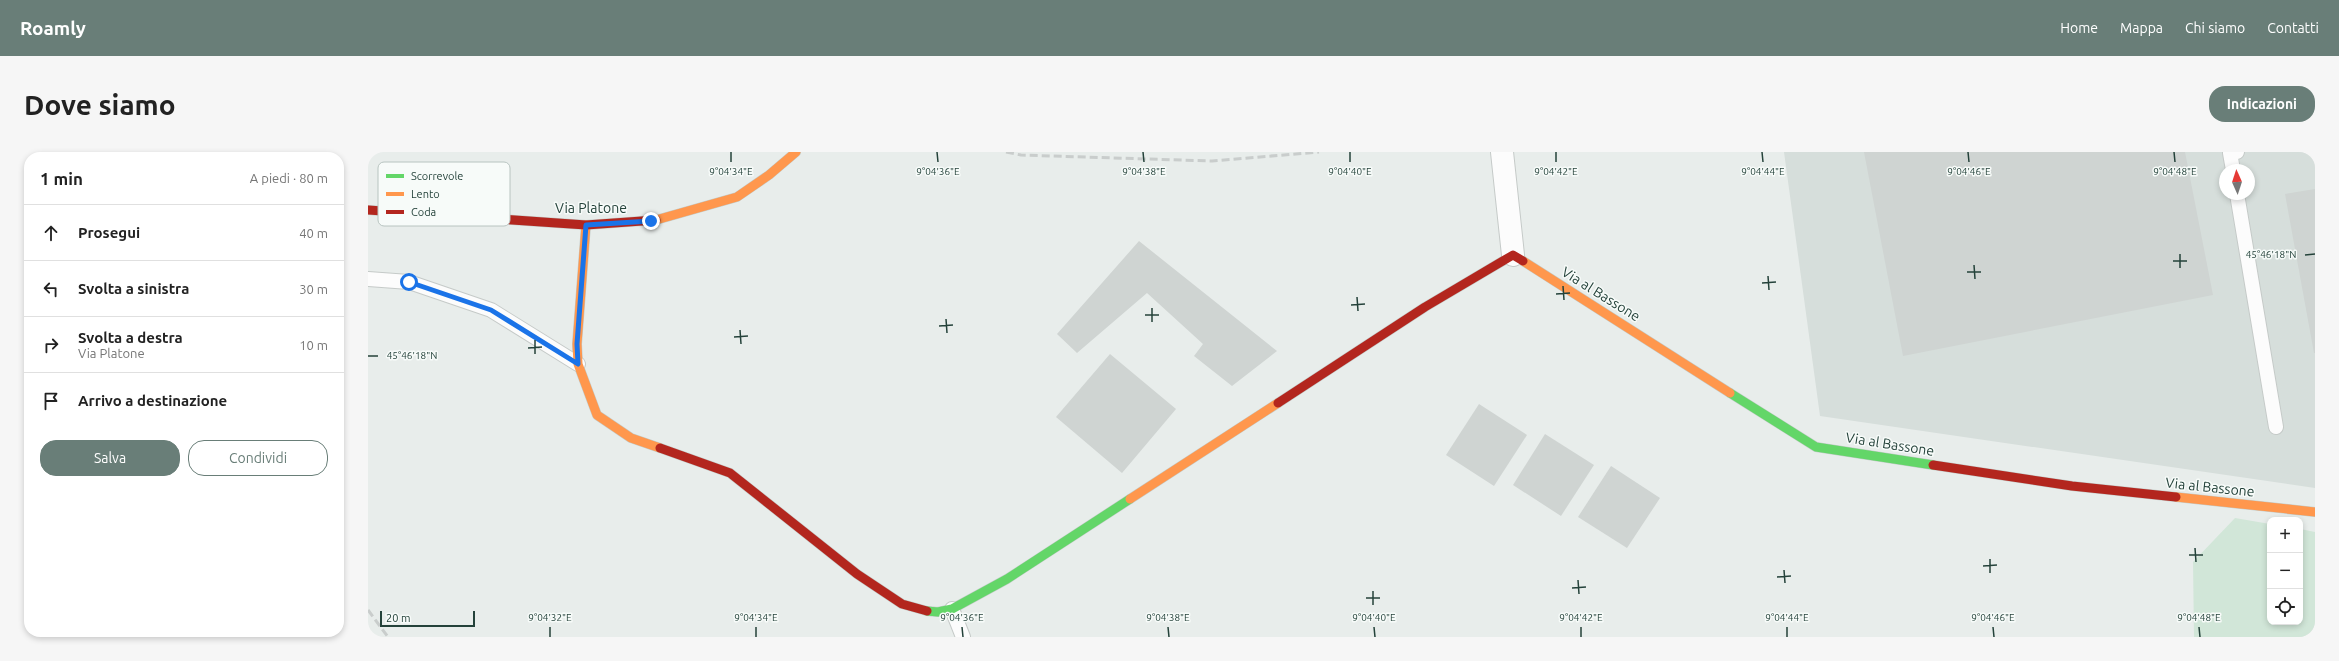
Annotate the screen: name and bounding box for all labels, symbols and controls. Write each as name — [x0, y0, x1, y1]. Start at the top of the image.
text: Roamly — [20, 17, 86, 39]
text: Home — [2060, 20, 2098, 36]
text: Mappa — [2120, 20, 2163, 36]
text: Chi siamo — [2185, 20, 2245, 36]
text: Contatti — [2267, 20, 2319, 36]
button: Indicazioni — [2209, 86, 2315, 122]
text: Dove siamo — [24, 89, 176, 120]
legend — [378, 162, 510, 226]
north arrow — [2219, 164, 2255, 200]
text: 9°04'34"E — [709, 166, 753, 177]
text: 9°04'36"E — [916, 166, 960, 177]
text: 9°04'38"E — [1122, 166, 1166, 177]
text: 9°04'40"E — [1328, 166, 1372, 177]
text: 9°04'42"E — [1534, 166, 1578, 177]
text: 9°04'44"E — [1741, 166, 1785, 177]
text: 9°04'46"E — [1947, 166, 1991, 177]
text: 9°04'48"E — [2153, 166, 2197, 177]
text: 1 min — [40, 169, 83, 188]
text: Scorrevole — [411, 170, 463, 182]
text: A piedi · 80 m — [250, 171, 328, 185]
text: Lento — [411, 188, 440, 200]
street label: Via Platone — [555, 200, 627, 216]
text: Coda — [411, 206, 436, 218]
route end — [642, 212, 660, 230]
icon: ahead — [40, 222, 62, 244]
text: Prosegui — [78, 224, 140, 241]
text: 40 m — [299, 226, 328, 240]
text: 45°46'18"N — [2246, 249, 2296, 260]
street label: Via al Bassone — [1559, 264, 1643, 324]
route start — [400, 273, 418, 291]
icon: left — [40, 278, 62, 300]
text: Svolta a sinistra — [78, 280, 189, 297]
text: 30 m — [299, 282, 328, 296]
text: Svolta a destra — [78, 329, 183, 346]
icon: right — [40, 334, 62, 356]
text: 10 m — [299, 338, 328, 352]
text: Via Platone — [78, 346, 145, 360]
text: 45°46'18"N — [387, 350, 437, 361]
icon: arrive — [40, 390, 62, 412]
text: Arrivo a destinazione — [78, 392, 227, 409]
street label: Via al Bassone — [1845, 429, 1935, 459]
button: Salva — [40, 440, 180, 476]
button: Condividi — [188, 440, 328, 476]
street label: Via al Bassone — [2165, 474, 2255, 500]
map controls — [2267, 517, 2303, 625]
button: + — [2267, 517, 2303, 553]
button: − — [2267, 553, 2303, 589]
button: locate — [2267, 589, 2303, 625]
scale bar — [380, 609, 475, 628]
text: 20 m — [386, 612, 410, 624]
text: 9°04'32"E — [528, 612, 572, 623]
text: 9°04'34"E — [734, 612, 778, 623]
text: 9°04'36"E — [940, 612, 984, 623]
text: 9°04'38"E — [1146, 612, 1190, 623]
text: 9°04'40"E — [1352, 612, 1396, 623]
text: 9°04'42"E — [1559, 612, 1603, 623]
text: 9°04'44"E — [1765, 612, 1809, 623]
text: 9°04'46"E — [1971, 612, 2015, 623]
text: 9°04'48"E — [2177, 612, 2221, 623]

